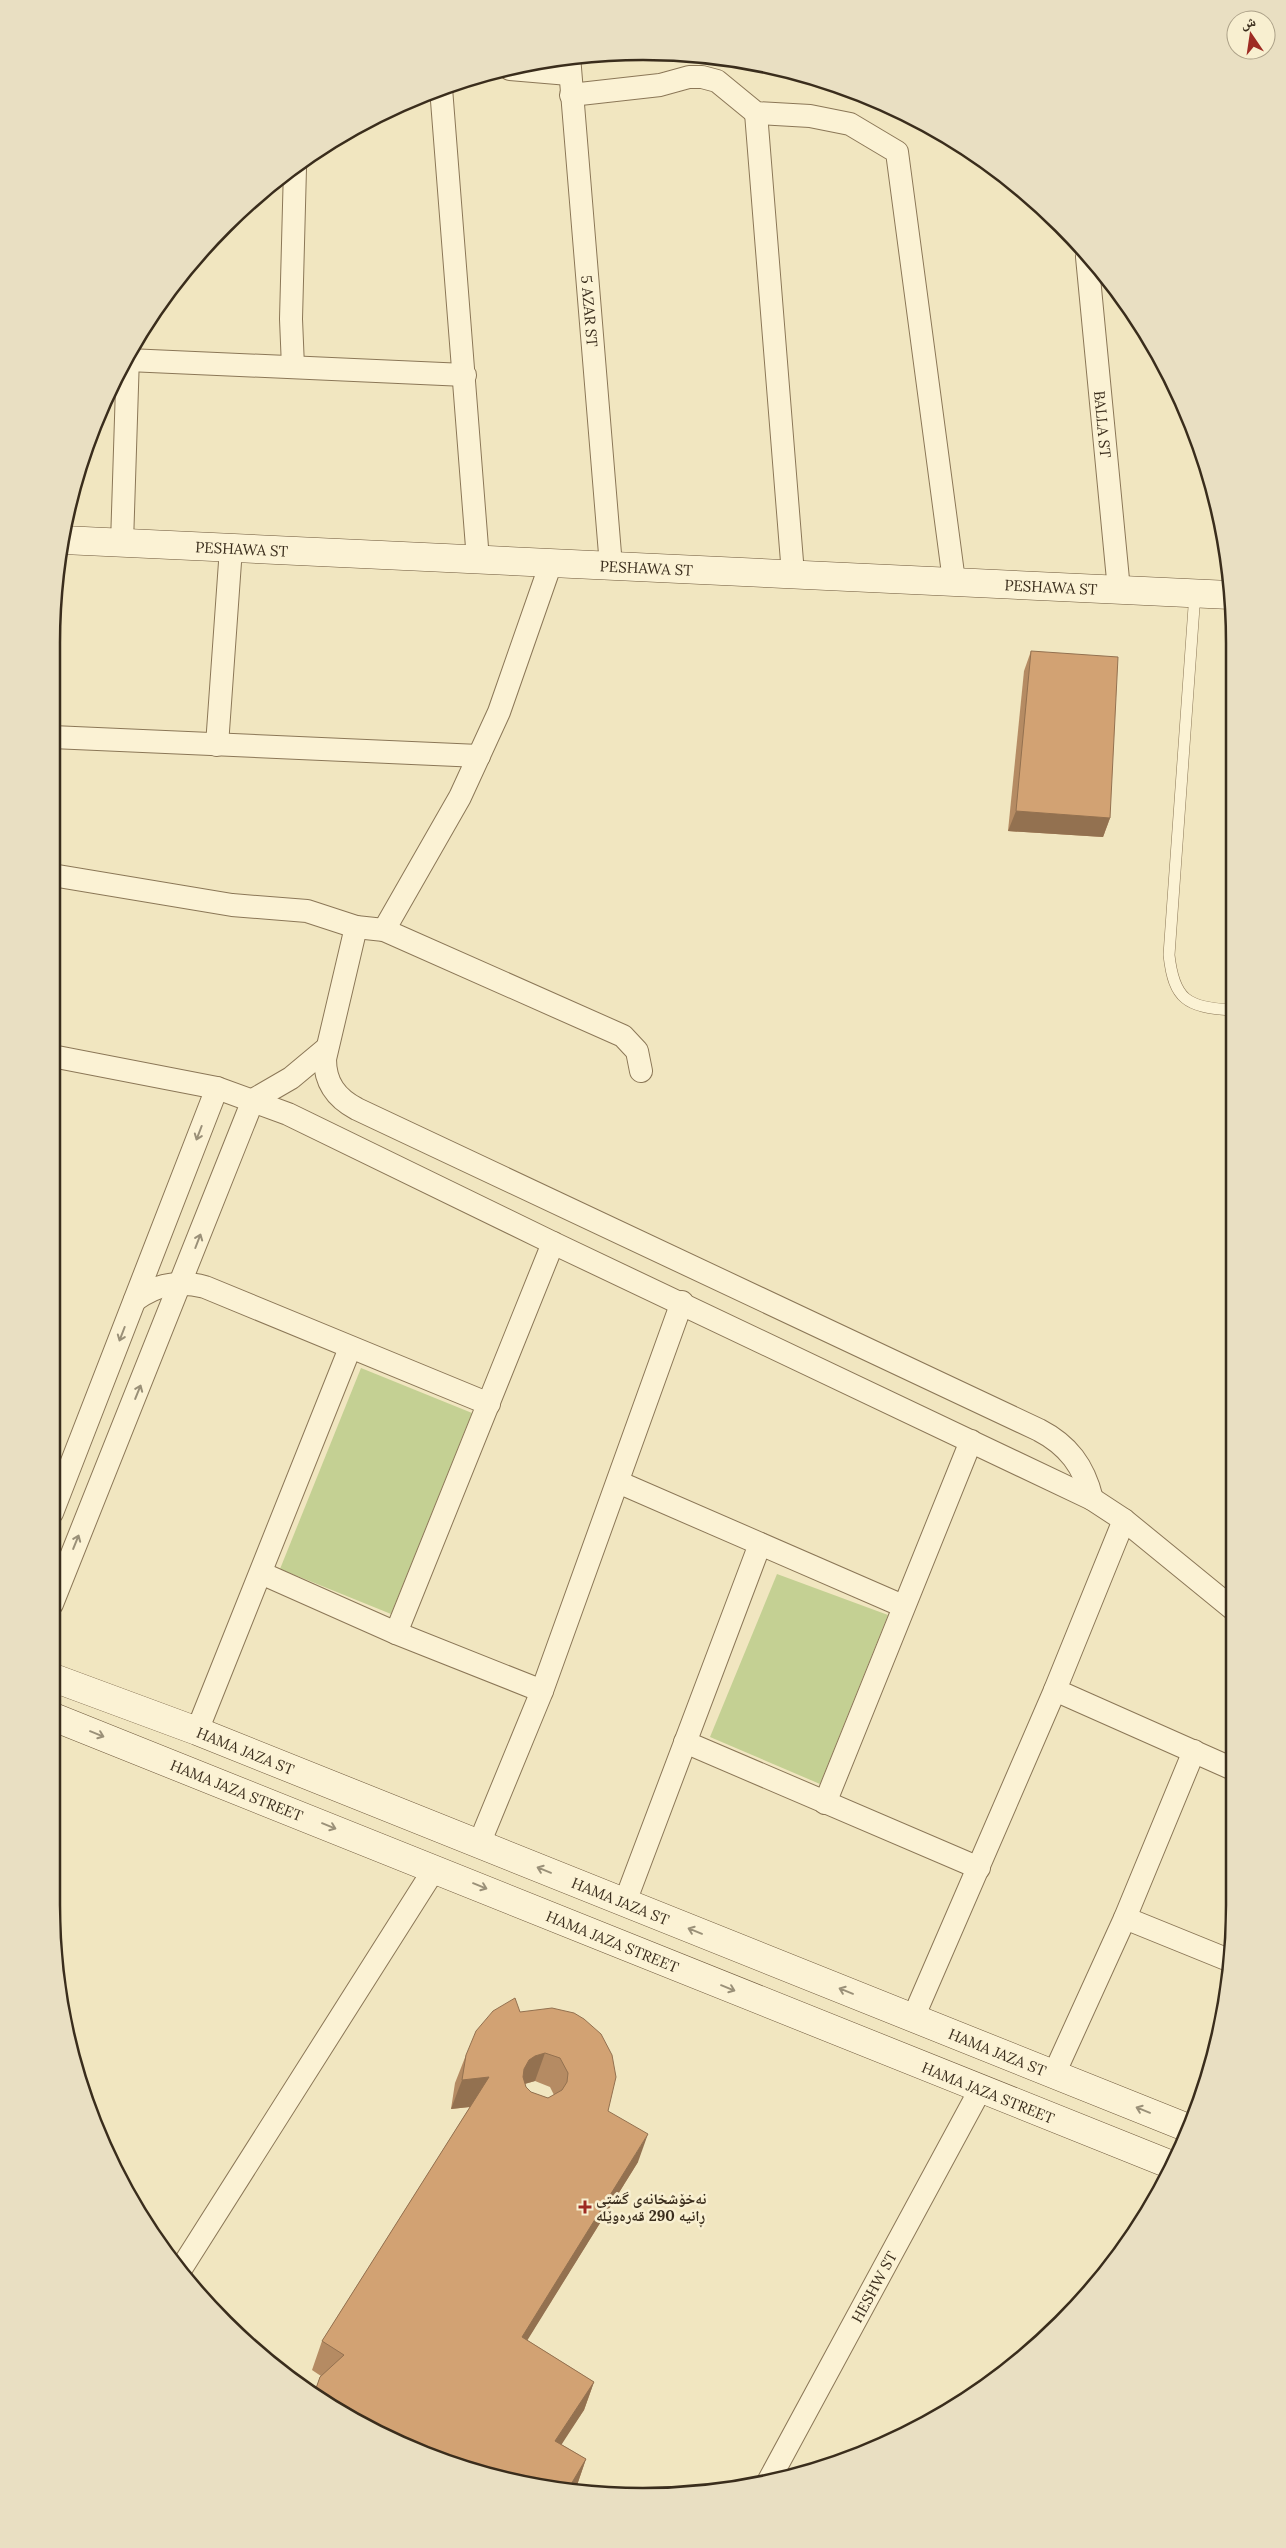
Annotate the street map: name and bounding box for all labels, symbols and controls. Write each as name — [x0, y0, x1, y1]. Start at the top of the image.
north arrow — [1226, 10, 1276, 60]
text: ش — [1239, 12, 1257, 33]
street label: 5 AZAR ST — [578, 275, 602, 348]
street label: BALLA ST — [1090, 390, 1116, 459]
street label: PESHAWA ST — [195, 537, 289, 560]
street label: PESHAWA ST — [599, 556, 694, 579]
street label: PESHAWA ST — [1004, 575, 1098, 598]
one-way arrow — [194, 1125, 203, 1141]
one-way arrow — [194, 1234, 204, 1249]
one-way arrow — [116, 1326, 126, 1341]
one-way arrow — [133, 1385, 143, 1400]
one-way arrow — [73, 1535, 82, 1550]
street label: HAMA JAZA ST — [194, 1722, 298, 1779]
one-way arrow — [89, 1730, 104, 1739]
street label: HAMA JAZA STREET — [168, 1755, 306, 1825]
one-way arrow — [321, 1821, 336, 1831]
one-way arrow — [537, 1865, 552, 1874]
street label: HAMA JAZA ST — [569, 1873, 673, 1929]
one-way arrow — [472, 1882, 487, 1891]
street label: HAMA JAZA STREET — [544, 1906, 682, 1976]
one-way arrow — [688, 1925, 703, 1935]
one-way arrow — [720, 1983, 735, 1993]
one-way arrow — [839, 1986, 854, 1995]
street label: HAMA JAZA ST — [946, 2024, 1049, 2080]
street label: HAMA JAZA STREET — [919, 2057, 1058, 2127]
one-way arrow — [1136, 2105, 1151, 2114]
place label: نەخۆشخانەی گشتی ڕانیە 290 قەرەوێلە — [596, 2189, 706, 2227]
marker: نەخۆشخانەی گشتی ڕانیە 290 قەرەوێلە — [578, 2200, 592, 2214]
street label: HESHW ST — [847, 2247, 901, 2326]

